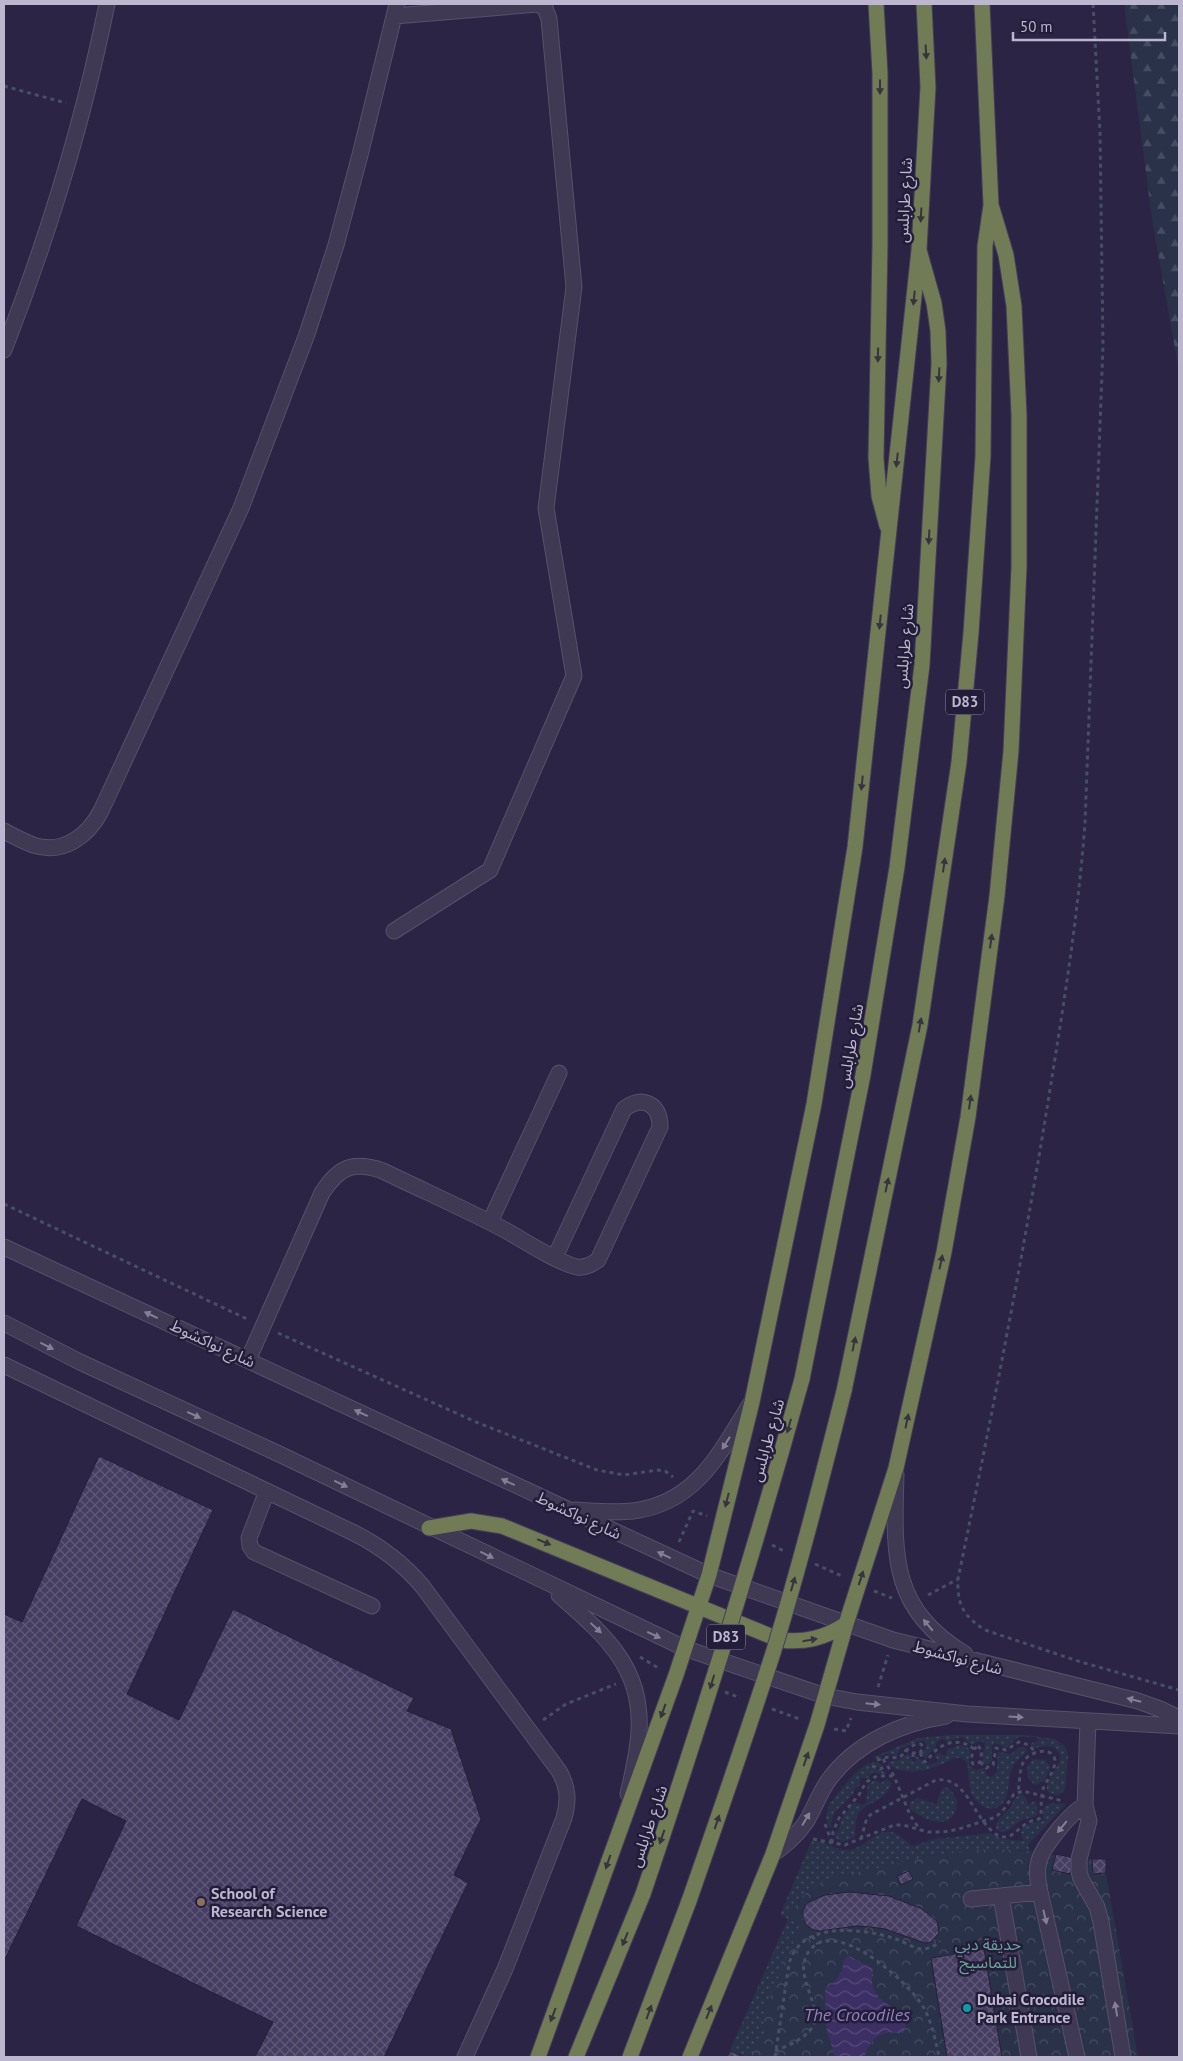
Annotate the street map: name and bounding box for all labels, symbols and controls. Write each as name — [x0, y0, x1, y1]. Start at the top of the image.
scale bar — [1013, 10, 1166, 42]
text: 50 m — [1020, 17, 1053, 36]
one-way arrow — [923, 45, 931, 61]
one-way arrow — [876, 80, 884, 96]
street label: شارع طرابلس — [892, 157, 919, 243]
one-way arrow — [916, 207, 924, 223]
one-way arrow — [910, 291, 918, 307]
one-way arrow — [873, 347, 881, 363]
one-way arrow — [934, 367, 942, 383]
one-way arrow — [893, 452, 901, 468]
one-way arrow — [925, 529, 933, 545]
street label: شارع طرابلس — [890, 603, 921, 690]
one-way arrow — [876, 614, 884, 630]
road number: D83 — [946, 690, 984, 714]
one-way arrow — [858, 775, 866, 791]
one-way arrow — [940, 856, 948, 872]
one-way arrow — [988, 932, 996, 948]
street label: شارع طرابلس — [833, 1002, 870, 1090]
one-way arrow — [916, 1017, 924, 1033]
one-way arrow — [966, 1093, 974, 1109]
one-way arrow — [884, 1176, 892, 1192]
one-way arrow — [938, 1253, 946, 1269]
one-way arrow — [144, 1310, 158, 1318]
street label: شارع نواكشوط — [166, 1315, 259, 1374]
one-way arrow — [850, 1336, 858, 1351]
one-way arrow — [40, 1342, 54, 1350]
street label: شارع طرابلس — [746, 1396, 791, 1485]
one-way arrow — [354, 1409, 368, 1417]
one-way arrow — [187, 1411, 201, 1419]
one-way arrow — [903, 1413, 911, 1428]
one-way arrow — [785, 1418, 793, 1433]
one-way arrow — [721, 1436, 730, 1450]
one-way arrow — [501, 1478, 516, 1486]
one-way arrow — [334, 1481, 348, 1489]
street label: شارع نواكشوط — [532, 1487, 625, 1546]
one-way arrow — [723, 1492, 731, 1507]
one-way arrow — [537, 1539, 551, 1547]
one-way arrow — [657, 1551, 671, 1559]
one-way arrow — [480, 1552, 494, 1560]
one-way arrow — [858, 1570, 866, 1585]
one-way arrow — [789, 1576, 797, 1591]
one-way arrow — [923, 1619, 934, 1632]
one-way arrow — [590, 1622, 602, 1634]
road number: D83 — [707, 1624, 745, 1650]
one-way arrow — [647, 1631, 661, 1639]
one-way arrow — [803, 1635, 819, 1643]
street label: شارع نواكشوط — [910, 1636, 1005, 1681]
one-way arrow — [708, 1675, 716, 1690]
one-way arrow — [1127, 1696, 1142, 1704]
one-way arrow — [865, 1700, 881, 1708]
one-way arrow — [659, 1704, 667, 1719]
one-way arrow — [1008, 1713, 1024, 1721]
one-way arrow — [803, 1751, 810, 1766]
street label: شارع طرابلس — [625, 1782, 674, 1871]
one-way arrow — [802, 1813, 811, 1826]
one-way arrow — [713, 1814, 721, 1829]
one-way arrow — [1057, 1820, 1068, 1833]
one-way arrow — [658, 1830, 666, 1845]
one-way arrow — [604, 1855, 612, 1870]
place label: School of Research Science — [211, 1883, 327, 1921]
marker: School of Research Science — [195, 1896, 207, 1908]
one-way arrow — [1041, 1910, 1049, 1925]
one-way arrow — [620, 1932, 628, 1946]
park label: حديقة دبي للتماسيح — [955, 1934, 1021, 1975]
place label: Dubai Crocodile Park Entrance — [977, 1989, 1085, 2027]
one-way arrow — [1111, 2001, 1119, 2017]
marker: Dubai Crocodile Park Entrance — [961, 2002, 973, 2014]
water label: The Crocodiles — [804, 2003, 911, 2026]
one-way arrow — [645, 2004, 653, 2019]
one-way arrow — [705, 2005, 713, 2019]
one-way arrow — [549, 2008, 557, 2022]

